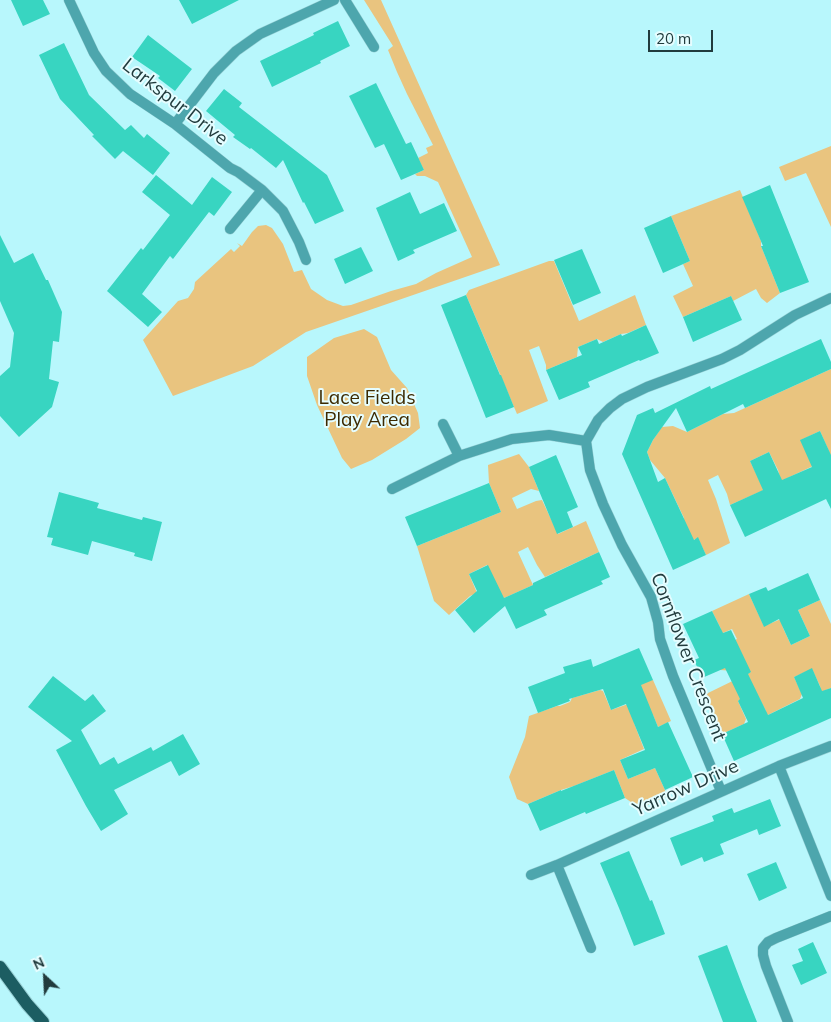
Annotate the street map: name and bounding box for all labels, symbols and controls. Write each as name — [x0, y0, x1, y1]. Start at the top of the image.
scale bar — [651, 20, 716, 52]
text: 20 m — [656, 29, 691, 48]
street label: Larkspur Drive — [118, 54, 232, 150]
park label: Lace Fields Play Area — [318, 387, 416, 431]
street label: Cornflower Crescent — [645, 570, 731, 744]
street label: Yarrow Drive — [630, 755, 742, 821]
north arrow — [20, 952, 70, 1002]
text: N — [30, 953, 47, 974]

